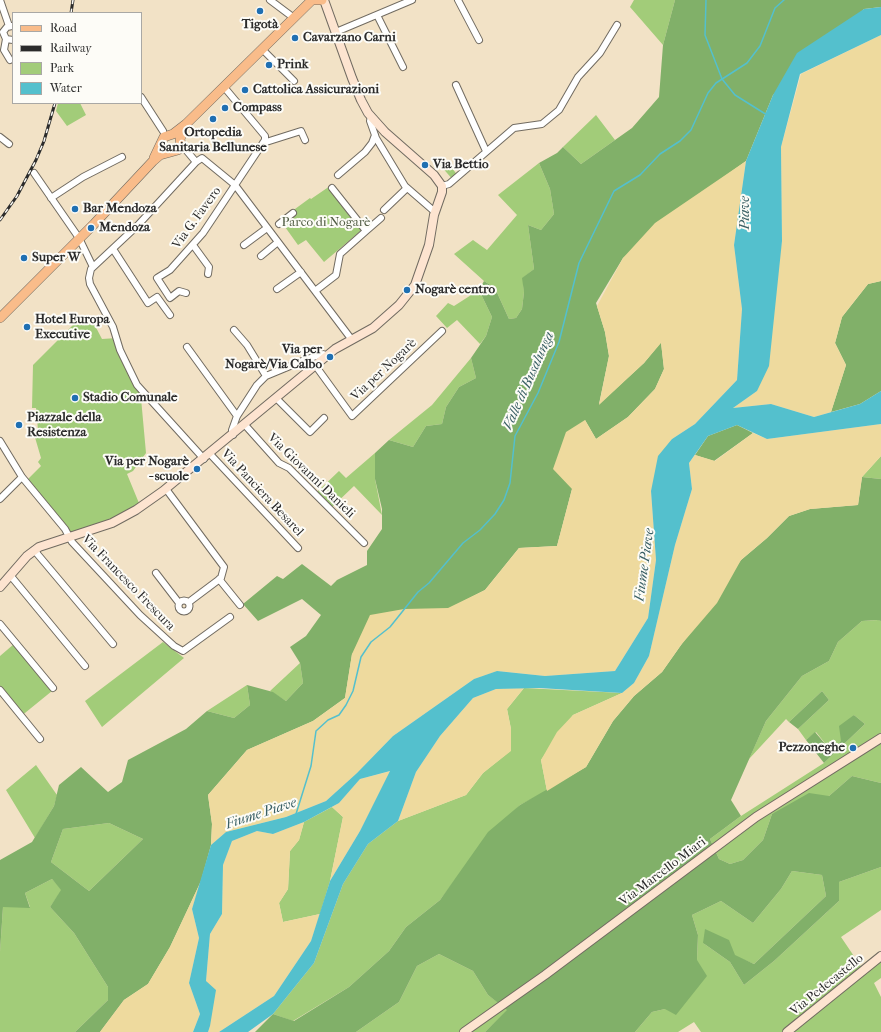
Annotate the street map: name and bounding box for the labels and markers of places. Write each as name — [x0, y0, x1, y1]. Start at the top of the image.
marker: Tigotà — [255, 6, 265, 16]
place label: Tigotà — [242, 17, 278, 33]
place label: Cavarzano Carni — [303, 30, 396, 46]
marker: Cavarzano Carni — [290, 33, 300, 43]
place label: Prink — [277, 57, 308, 73]
marker: Prink — [264, 60, 274, 70]
place label: Cattolica Assicurazioni — [253, 82, 379, 98]
marker: Cattolica Assicurazioni — [240, 85, 250, 95]
place label: Compass — [233, 100, 282, 116]
marker: Compass — [220, 103, 230, 113]
marker: Ortopedia Sanitaria Bellunese — [208, 114, 218, 124]
place label: Ortopedia Sanitaria Bellunese — [159, 125, 267, 156]
place label: Via Bettio — [433, 157, 489, 173]
marker: Via Bettio — [420, 160, 430, 170]
place label: Bar Mendoza — [83, 201, 157, 217]
marker: Bar Mendoza — [70, 204, 80, 214]
place label: Mendoza — [99, 220, 150, 236]
marker: Mendoza — [86, 223, 96, 233]
place label: Super W — [32, 250, 81, 266]
marker: Super W — [19, 253, 29, 263]
place label: Nogarè centro — [415, 282, 495, 298]
marker: Nogarè centro — [402, 285, 412, 295]
place label: Hotel Europa Executive — [35, 312, 109, 343]
marker: Hotel Europa Executive — [22, 322, 32, 332]
place label: Via per Nogarè/Via Calbo — [225, 342, 322, 373]
marker: Via per Nogarè/Via Calbo — [325, 352, 335, 362]
place label: Stadio Comunale — [83, 390, 177, 406]
marker: Stadio Comunale — [70, 393, 80, 403]
place label: Piazzale della Resistenza — [27, 410, 102, 441]
marker: Piazzale della Resistenza — [14, 420, 24, 430]
place label: Via per Nogarè - scuole — [105, 454, 189, 485]
marker: Via per Nogarè - scuole — [192, 464, 202, 474]
place label: Pezzoneghe — [778, 740, 845, 756]
marker: Pezzoneghe — [848, 743, 858, 753]

